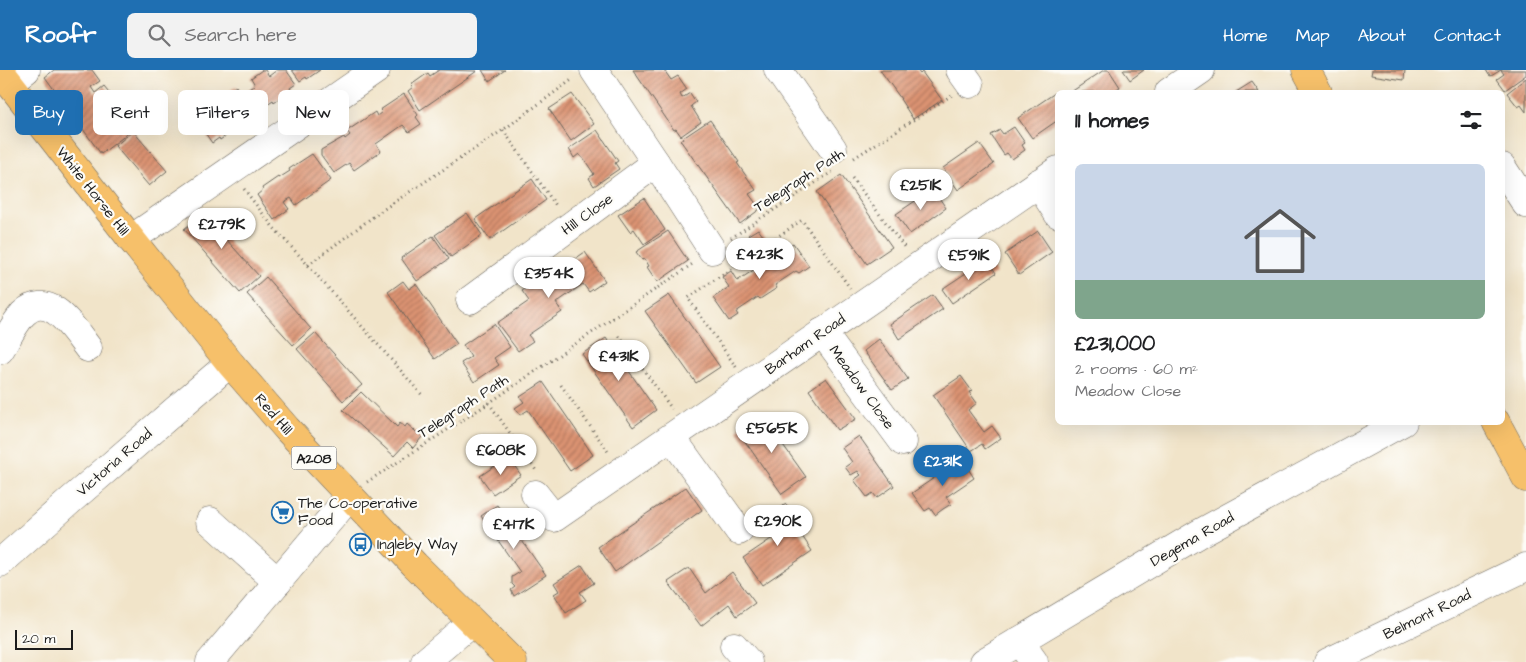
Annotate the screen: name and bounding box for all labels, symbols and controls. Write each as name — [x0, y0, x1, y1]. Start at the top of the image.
search box — [127, 13, 477, 58]
text: Roofr — [25, 18, 97, 52]
icon: search — [145, 21, 173, 49]
text: Search here — [185, 22, 297, 49]
text: Home — [1223, 23, 1268, 48]
text: Map — [1296, 23, 1330, 48]
text: About — [1358, 23, 1406, 48]
text: Contact — [1434, 23, 1501, 48]
chip: Buy — [15, 90, 83, 135]
chip: Rent — [93, 90, 168, 135]
chip: Filters — [178, 90, 268, 135]
chip: New — [278, 90, 349, 135]
text: 11 homes — [1075, 106, 1149, 135]
icon: filters — [1457, 106, 1485, 134]
street label: White Horse Hill — [51, 142, 134, 240]
street label: Telegraph Path — [750, 143, 850, 218]
pin: £251K — [886, 168, 956, 211]
text: £251K — [901, 174, 941, 196]
street label: Hill Close — [557, 189, 617, 240]
icon: home — [1235, 196, 1325, 286]
pin: £279K — [187, 208, 257, 250]
text: £279K — [199, 213, 245, 235]
pin: £423K — [725, 238, 795, 280]
pin: £591K — [934, 238, 1004, 281]
text: £423K — [737, 243, 783, 265]
text: £591K — [949, 244, 989, 266]
pin: £354K — [514, 256, 584, 299]
text: £354K — [525, 262, 573, 284]
street label: Barham Road — [761, 309, 850, 380]
text: £231,000 — [1075, 329, 1155, 358]
pin: £431K — [584, 340, 654, 382]
street label: Meadow Close — [824, 341, 899, 434]
text: £431K — [599, 345, 639, 367]
text: 2 rooms · 60 m² — [1075, 358, 1198, 380]
street label: Telegraph Path — [414, 369, 514, 444]
text: Meadow Close — [1075, 380, 1181, 402]
street label: Red Hill — [250, 389, 297, 440]
pin: £565K — [737, 412, 807, 454]
text: £565K — [747, 417, 798, 439]
street label: Victoria Road — [72, 423, 157, 501]
pin: £608K — [466, 434, 536, 476]
text: £608K — [477, 439, 525, 461]
pin: £231K — [908, 444, 978, 487]
road number: A208 — [292, 446, 336, 469]
text: £231K — [924, 450, 962, 472]
place label: The Co-operative Food — [298, 493, 418, 531]
supermarket icon: The Co-operative Food — [270, 500, 294, 524]
pin: £290K — [743, 504, 813, 547]
street label: Degema Road — [1147, 507, 1239, 573]
pin: £417K — [479, 508, 549, 550]
text: £290K — [755, 510, 801, 532]
text: £417K — [493, 513, 535, 535]
bus stop icon: Ingleby Way — [349, 532, 373, 556]
place label: Ingleby Way — [377, 534, 458, 556]
street label: Belmont Road — [1380, 584, 1475, 645]
scale bar — [15, 627, 72, 650]
text: 20 m — [22, 629, 55, 649]

